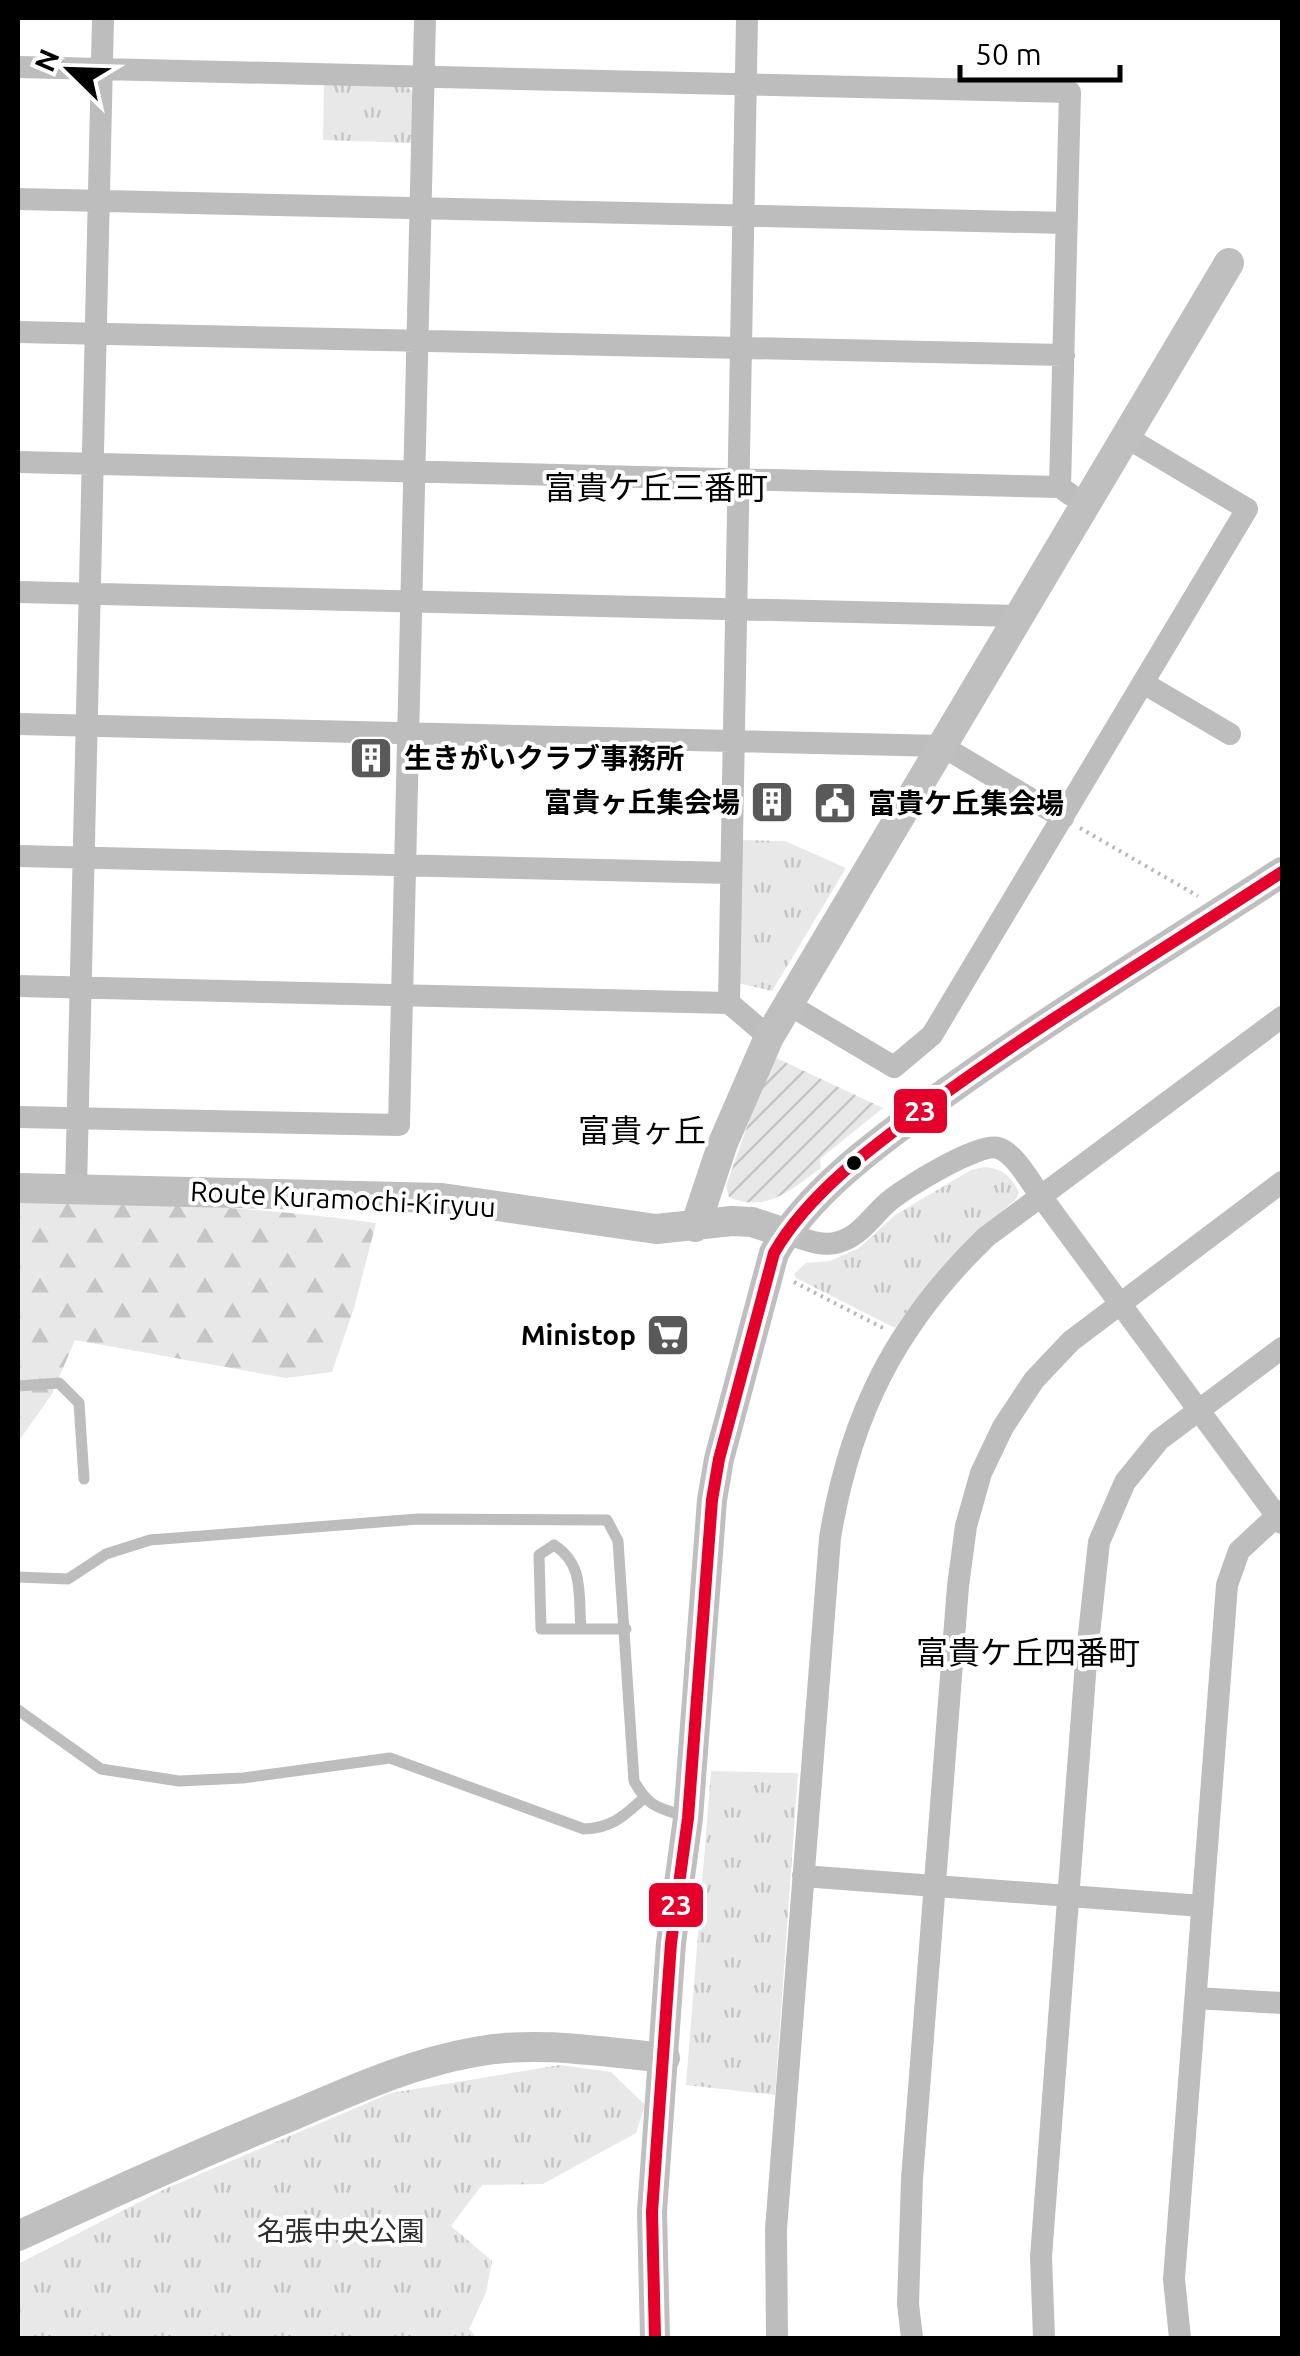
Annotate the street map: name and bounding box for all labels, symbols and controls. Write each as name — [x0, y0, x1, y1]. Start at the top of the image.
north arrow — [20, 20, 120, 120]
scale bar — [960, 20, 1120, 82]
text: 50 m — [975, 37, 1042, 71]
text: N — [28, 44, 65, 76]
district label: 富貴ケ丘三番町 — [544, 469, 768, 505]
building icon: 生きがいクラブ事務所 — [348, 735, 394, 781]
place label: 生きがいクラブ事務所 — [404, 742, 684, 773]
building icon: 富貴ヶ丘集会場 — [749, 779, 795, 825]
public building icon: 富貴ケ丘集会場 — [812, 780, 858, 826]
place label: 富貴ヶ丘集会場 — [544, 786, 740, 817]
place label: 富貴ケ丘集会場 — [868, 787, 1064, 818]
line badge: 23 — [892, 1087, 949, 1135]
text: 23 — [904, 1095, 936, 1126]
district label: 富貴ヶ丘 — [578, 1112, 706, 1148]
unlabelled marker — [844, 1153, 864, 1173]
street label: Route Kuramochi-Kiryuu — [189, 1175, 497, 1222]
supermarket icon: Ministop — [645, 1312, 691, 1358]
place label: Ministop — [521, 1319, 636, 1350]
district label: 富貴ケ丘四番町 — [916, 1634, 1140, 1670]
line badge: 23 — [647, 1881, 705, 1929]
text: 23 — [660, 1889, 692, 1920]
park label: 名張中央公園 — [257, 2215, 425, 2246]

